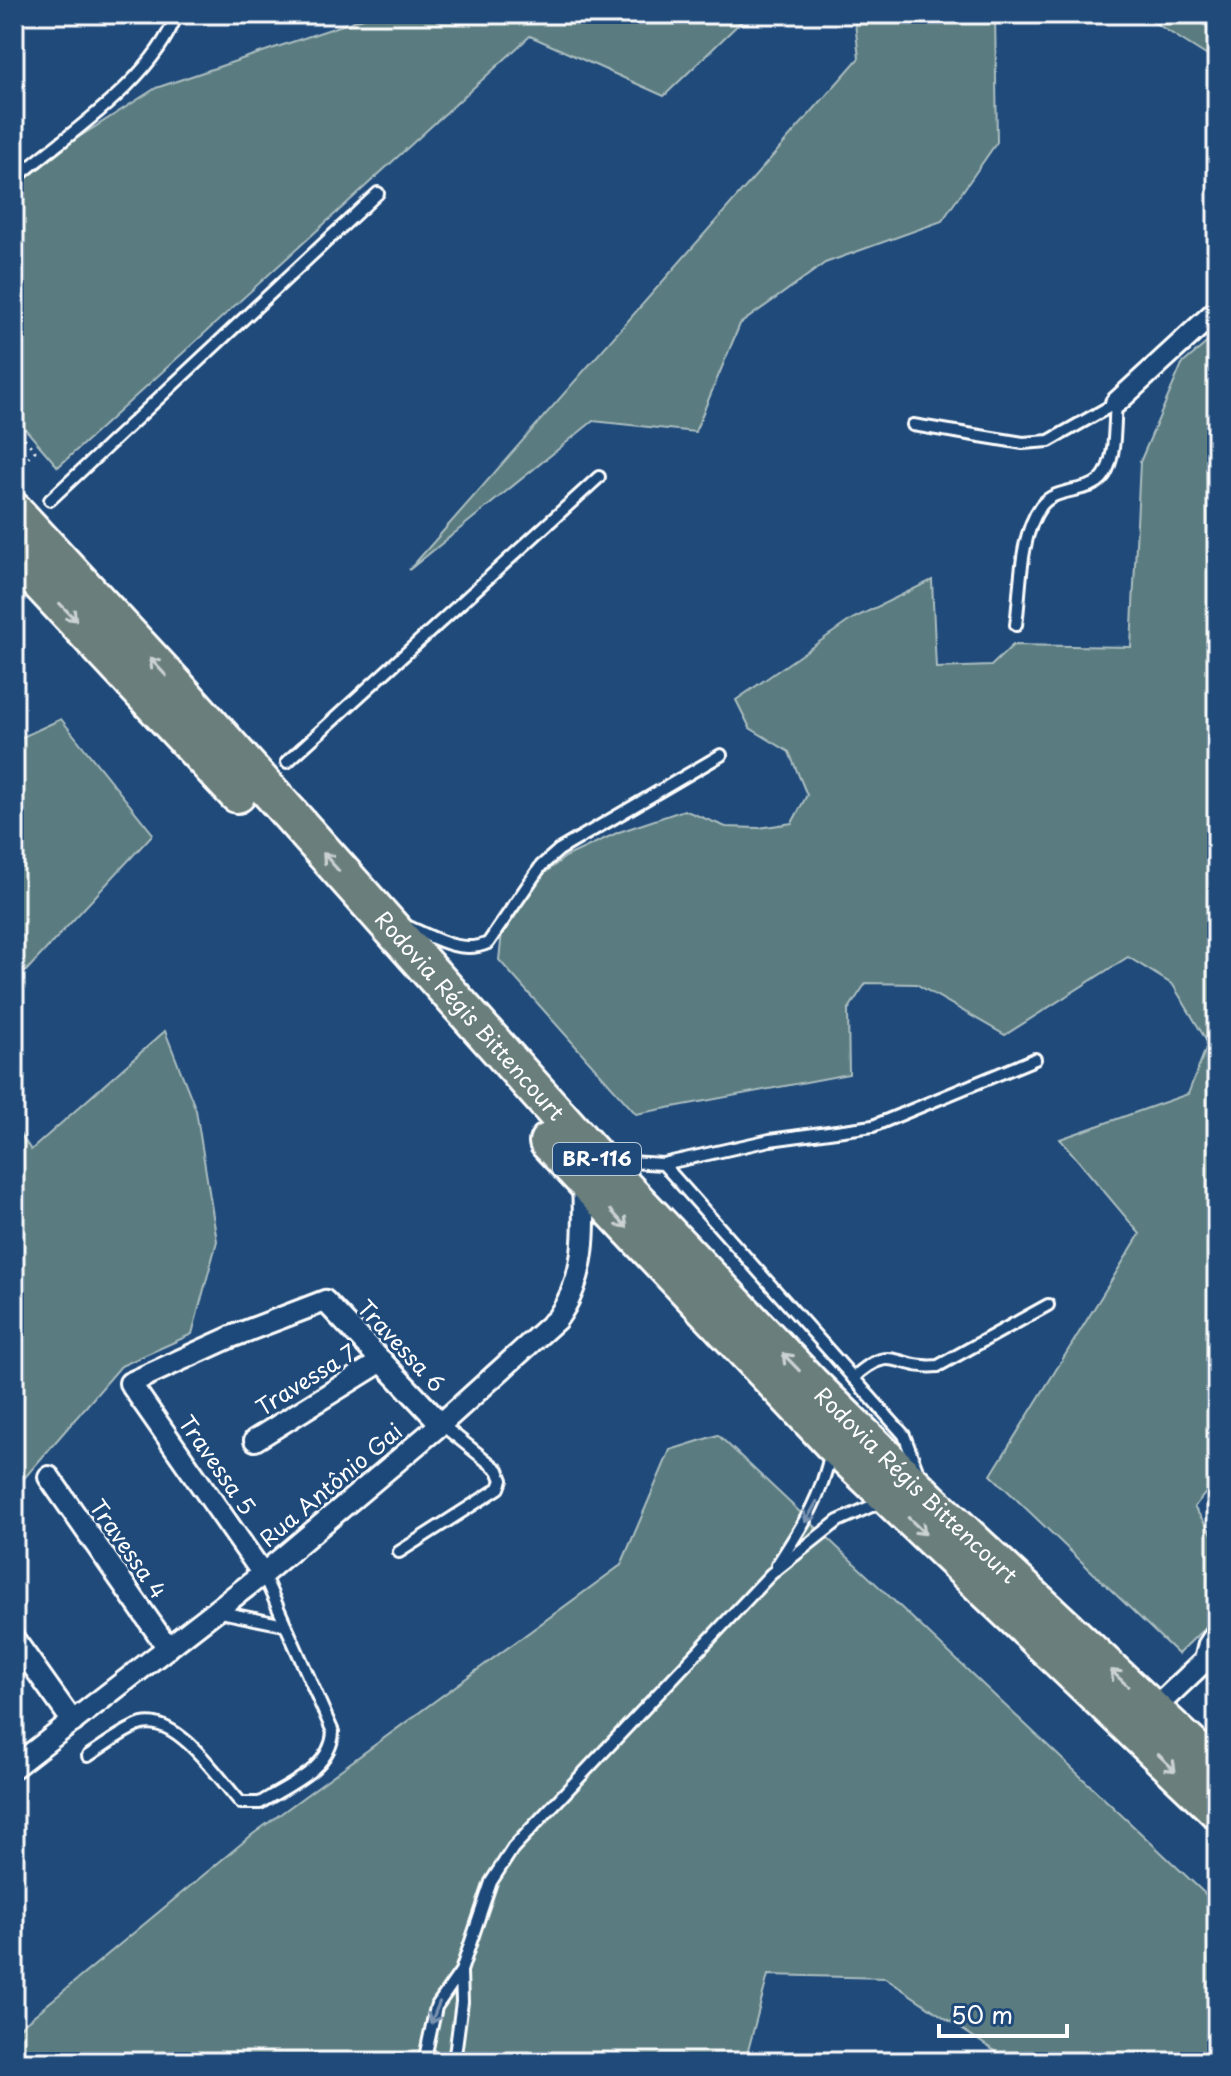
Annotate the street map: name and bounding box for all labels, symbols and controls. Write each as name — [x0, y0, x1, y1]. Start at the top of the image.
one-way arrow — [58, 602, 77, 621]
one-way arrow — [150, 658, 168, 678]
one-way arrow — [322, 852, 340, 872]
street label: Rodovia Régis Bittencourt — [368, 902, 573, 1127]
road number: BR-116 — [553, 1143, 641, 1175]
one-way arrow — [609, 1209, 628, 1228]
street label: Travessa 6 — [351, 1291, 454, 1399]
street label: Travessa 7 — [249, 1335, 362, 1423]
one-way arrow — [782, 1353, 801, 1372]
street label: Rodovia Régis Bittencourt — [808, 1378, 1026, 1590]
street label: Travessa 5 — [172, 1407, 265, 1521]
street label: Rua Antônio Gai — [251, 1414, 409, 1554]
street label: Travessa 4 — [83, 1492, 176, 1605]
one-way arrow — [803, 1500, 819, 1523]
one-way arrow — [907, 1516, 927, 1535]
one-way arrow — [1110, 1670, 1130, 1688]
one-way arrow — [1157, 1753, 1177, 1772]
scale bar — [939, 1988, 1067, 2038]
text: 50 m — [951, 1996, 1013, 2032]
one-way arrow — [427, 2001, 442, 2025]

